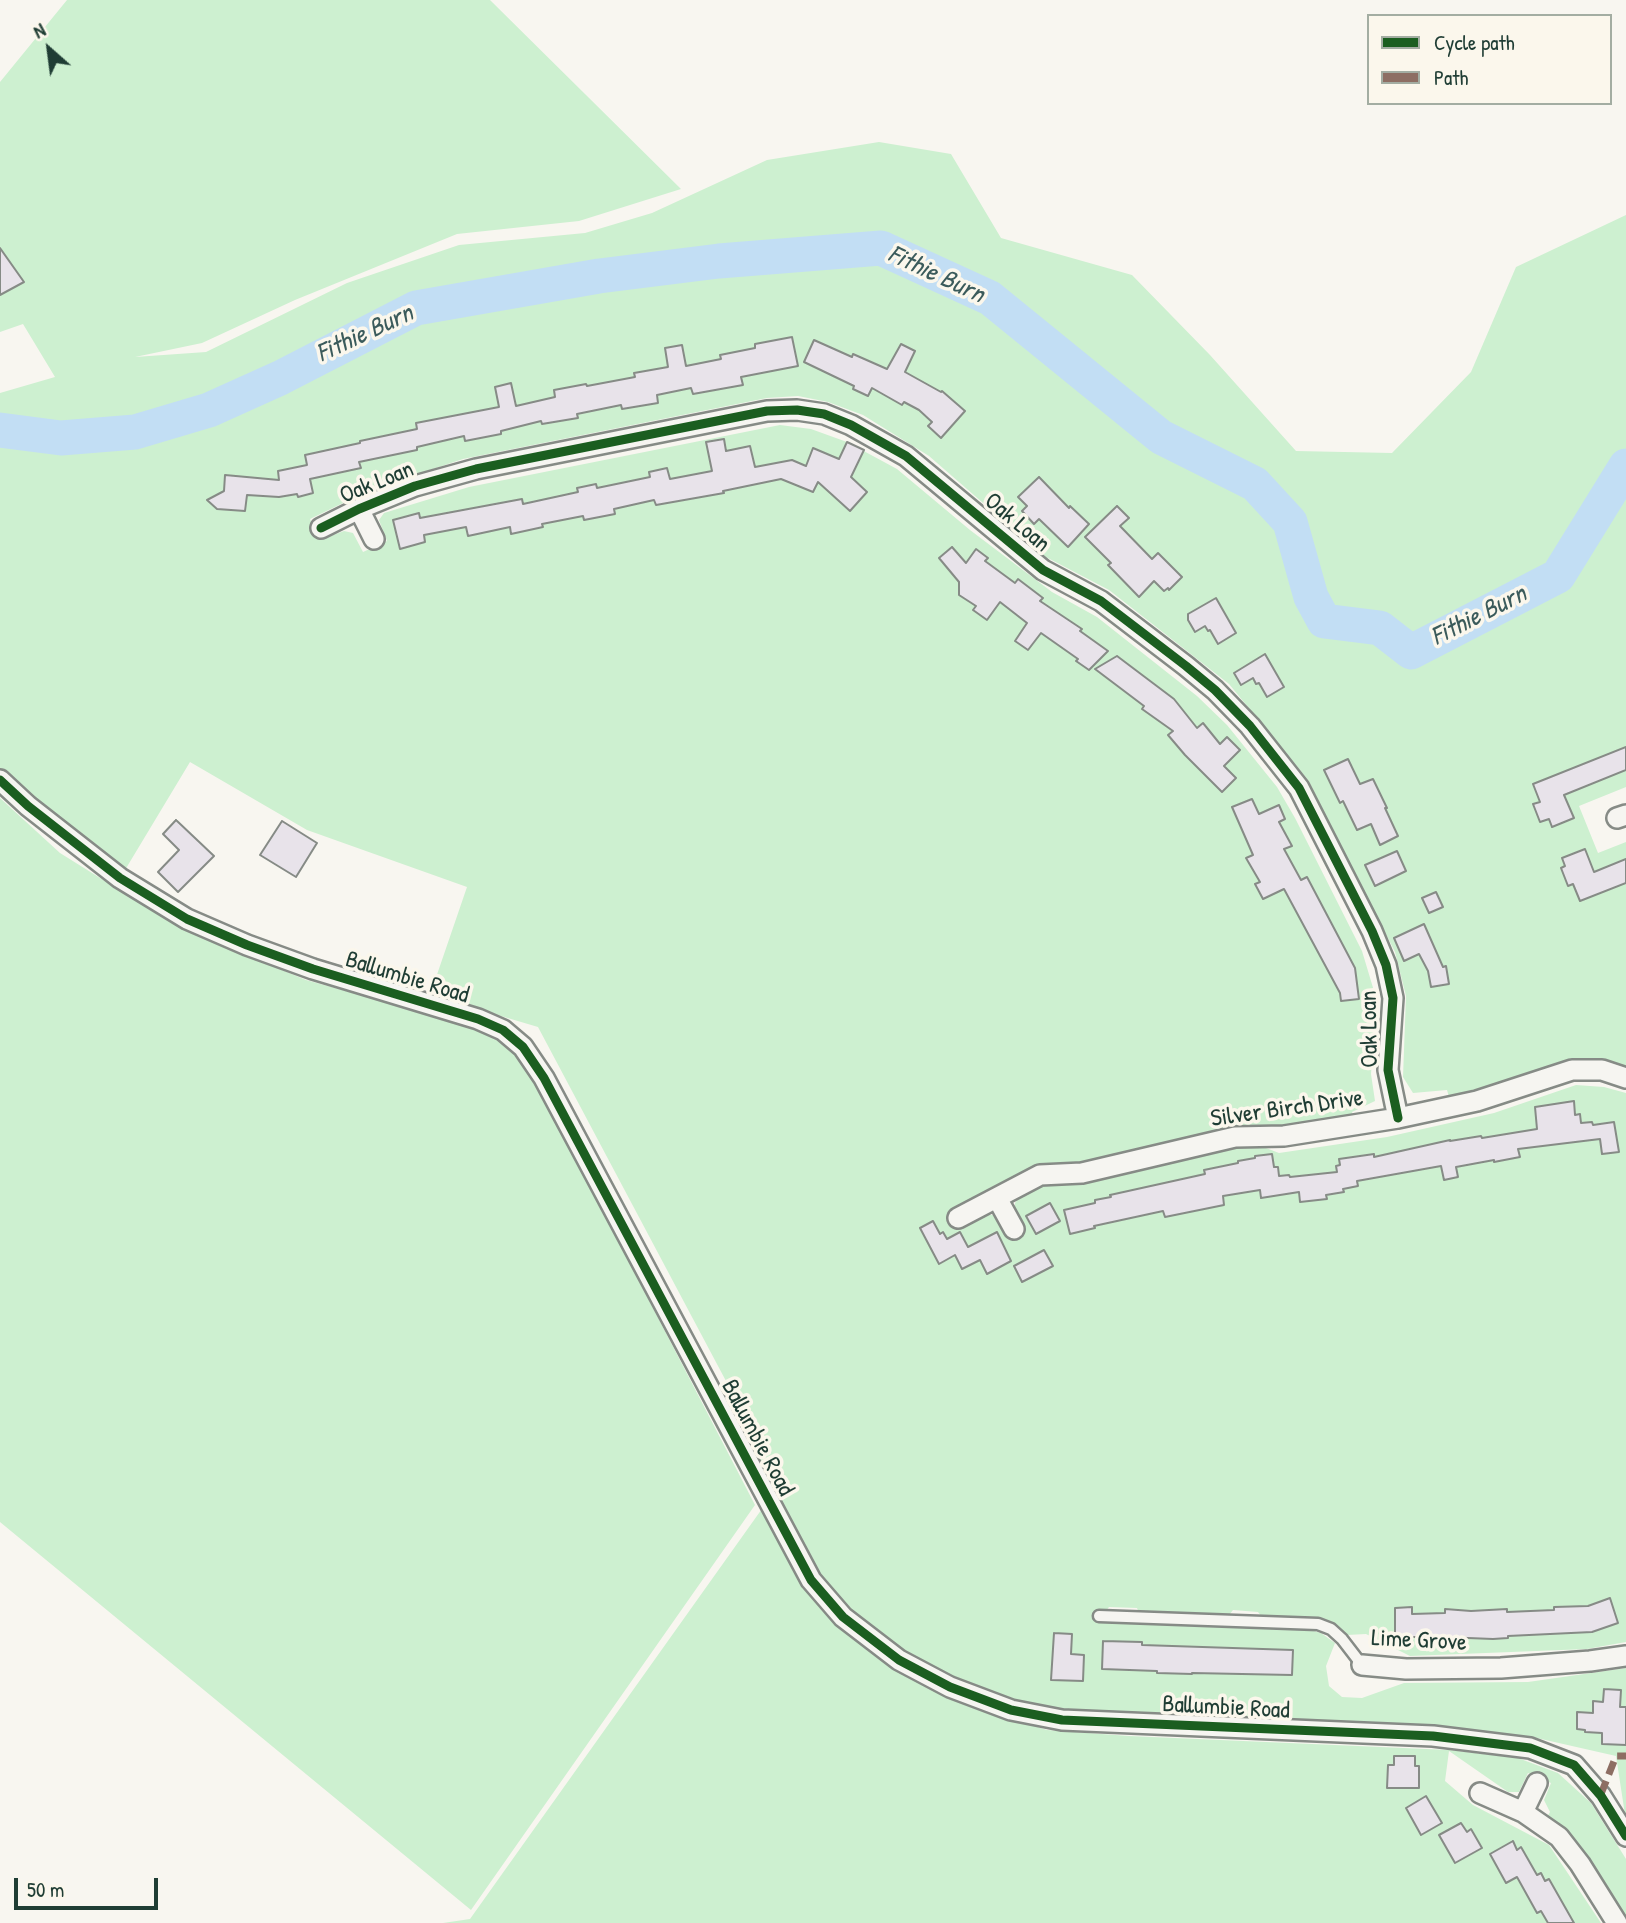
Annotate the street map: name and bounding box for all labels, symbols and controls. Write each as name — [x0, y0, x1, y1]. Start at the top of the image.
north arrow — [14, 14, 84, 84]
legend — [1367, 14, 1612, 105]
text: N — [29, 17, 50, 44]
text: Cycle path — [1434, 28, 1515, 57]
text: Path — [1434, 63, 1468, 92]
water label: Fithie Burn — [883, 239, 989, 311]
water label: Fithie Burn — [312, 298, 418, 370]
street label: Oak Loan — [336, 455, 418, 511]
street label: Oak Loan — [978, 487, 1056, 559]
water label: Fithie Burn — [1426, 579, 1532, 653]
street label: Ballumbie Road — [342, 946, 472, 1010]
street label: Oak Loan — [1355, 990, 1385, 1068]
street label: Silver Birch Drive — [1209, 1084, 1365, 1134]
street label: Ballumbie Road — [714, 1375, 800, 1501]
street label: Lime Grove — [1371, 1624, 1467, 1658]
street label: Ballumbie Road — [1162, 1690, 1290, 1726]
scale bar — [18, 1864, 161, 1908]
text: 50 m — [27, 1875, 64, 1904]

